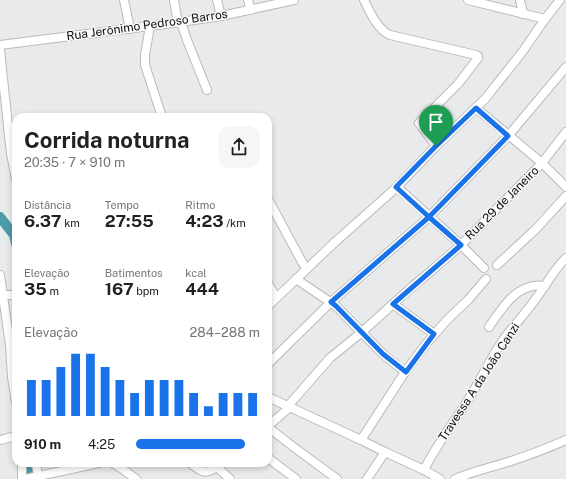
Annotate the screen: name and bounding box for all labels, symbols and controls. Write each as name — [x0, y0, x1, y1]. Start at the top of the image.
street label: Rua Jerônimo Pedroso Barros — [65, 7, 229, 43]
pin — [419, 105, 453, 146]
icon: arrive — [425, 111, 447, 133]
button: share — [218, 126, 260, 168]
text: Corrida noturna — [24, 127, 189, 153]
text: 20:35 · 7 × 910 m — [24, 155, 125, 170]
street label: Rua 29 de Janeiro — [462, 163, 542, 243]
text: Distância — [24, 199, 71, 211]
text: Tempo — [105, 199, 139, 211]
text: Ritmo — [185, 199, 215, 211]
text: 6.37 — [24, 211, 61, 231]
text: 27:55 — [105, 211, 154, 231]
text: 4:23 — [185, 211, 224, 231]
text: km — [61, 217, 80, 229]
text: /km — [224, 217, 246, 229]
text: Elevação — [24, 267, 70, 279]
text: Batimentos — [105, 267, 163, 279]
text: kcal — [185, 267, 207, 279]
text: 35 — [24, 279, 47, 299]
text: 167 — [105, 279, 134, 299]
text: 444 — [185, 279, 219, 299]
text: m — [47, 285, 59, 297]
text: bpm — [134, 285, 159, 297]
street label: Travessa A da João Canzi — [436, 320, 522, 444]
text: Elevação — [24, 325, 78, 340]
text: 284–288 m — [190, 325, 260, 340]
text: 910 m — [24, 437, 61, 452]
text: 4:25 — [88, 437, 115, 452]

